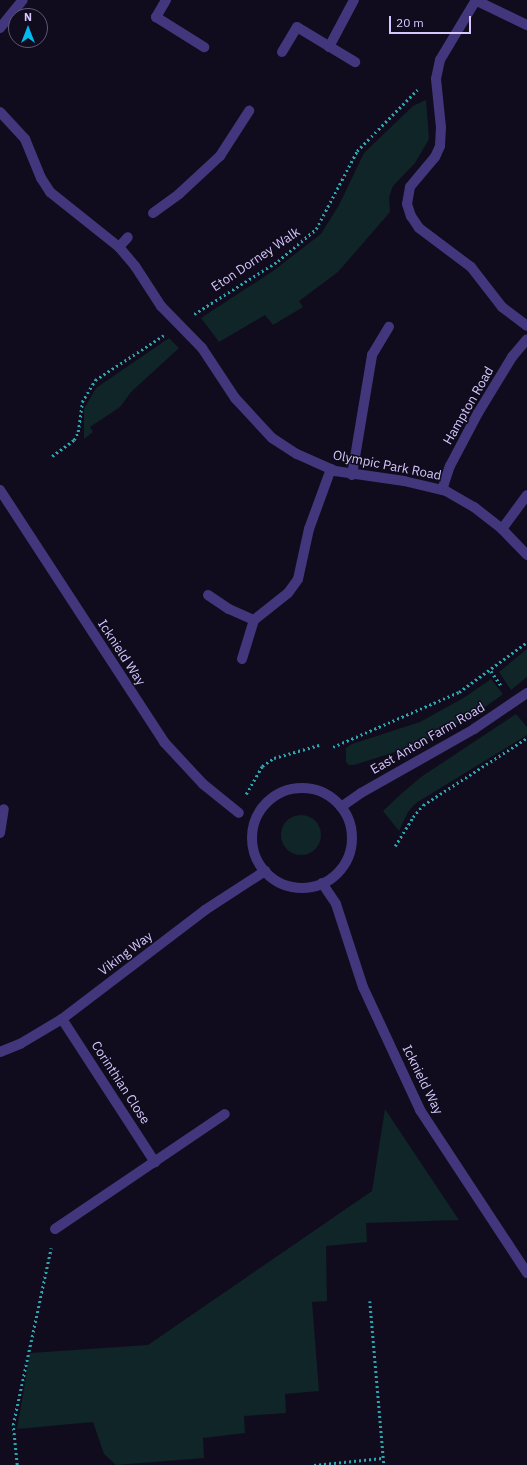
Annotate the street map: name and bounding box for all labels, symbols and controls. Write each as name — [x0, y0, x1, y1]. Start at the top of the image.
north arrow — [8, 8, 48, 48]
scale bar — [391, 8, 473, 34]
text: N — [24, 10, 32, 24]
text: 20 m — [396, 15, 424, 30]
street label: Eton Dorney Walk — [209, 225, 303, 295]
street label: Hampton Road — [440, 364, 498, 448]
street label: Olympic Park Road — [331, 448, 443, 484]
street label: Icknield Way — [94, 617, 148, 689]
street label: East Anton Farm Road — [368, 700, 488, 778]
street label: Viking Way — [96, 929, 156, 979]
street label: Corinthian Close — [87, 1039, 153, 1127]
street label: Icknield Way — [398, 1043, 446, 1117]

